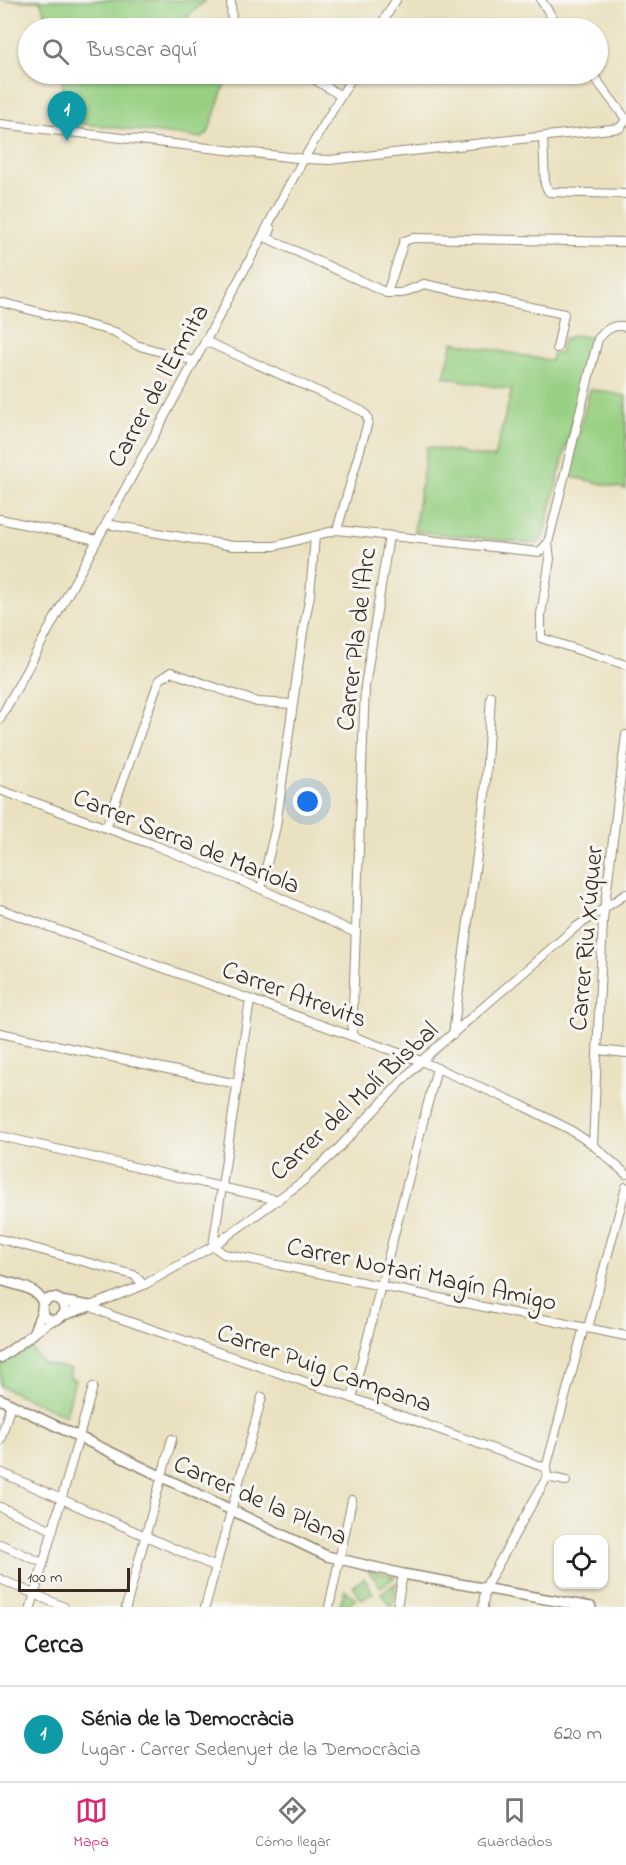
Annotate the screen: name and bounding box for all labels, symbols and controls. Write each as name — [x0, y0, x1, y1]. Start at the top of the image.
search box — [18, 18, 608, 84]
icon: search — [39, 35, 72, 68]
text: Buscar aquí — [87, 35, 197, 67]
pin: 1 — [48, 92, 86, 141]
street label: Carrer de l'Ermita — [99, 298, 220, 475]
street label: Carrer Pla de l'Arc — [328, 545, 388, 733]
street label: Carrer Serra de Mariola — [67, 780, 305, 906]
your location — [293, 787, 322, 816]
street label: Carrer Riu Xúquer — [561, 843, 615, 1033]
street label: Carrer Atrevits — [216, 952, 372, 1040]
street label: Carrer del Molí Bisbal — [262, 1013, 448, 1191]
street label: Carrer Notari Magín Amigo — [283, 1229, 560, 1323]
street label: Carrer Puig Campana — [211, 1315, 437, 1424]
street label: Carrer de la Plana — [167, 1446, 353, 1557]
map controls — [554, 1535, 608, 1589]
button: locate — [554, 1535, 608, 1589]
scale bar — [18, 1565, 130, 1592]
text: 100 m — [27, 1566, 62, 1590]
text: Cerca — [24, 1627, 84, 1665]
text: Sénia de la Democràcia — [81, 1704, 294, 1736]
text: 1 — [40, 1720, 47, 1749]
text: 620 m — [554, 1720, 602, 1749]
text: Lugar · Carrer Sedenyet de la Democràcia — [81, 1736, 420, 1765]
tab: Mapa — [73, 1794, 109, 1854]
tab: Cómo llegar — [255, 1794, 331, 1854]
tab: Guardados — [477, 1794, 553, 1854]

